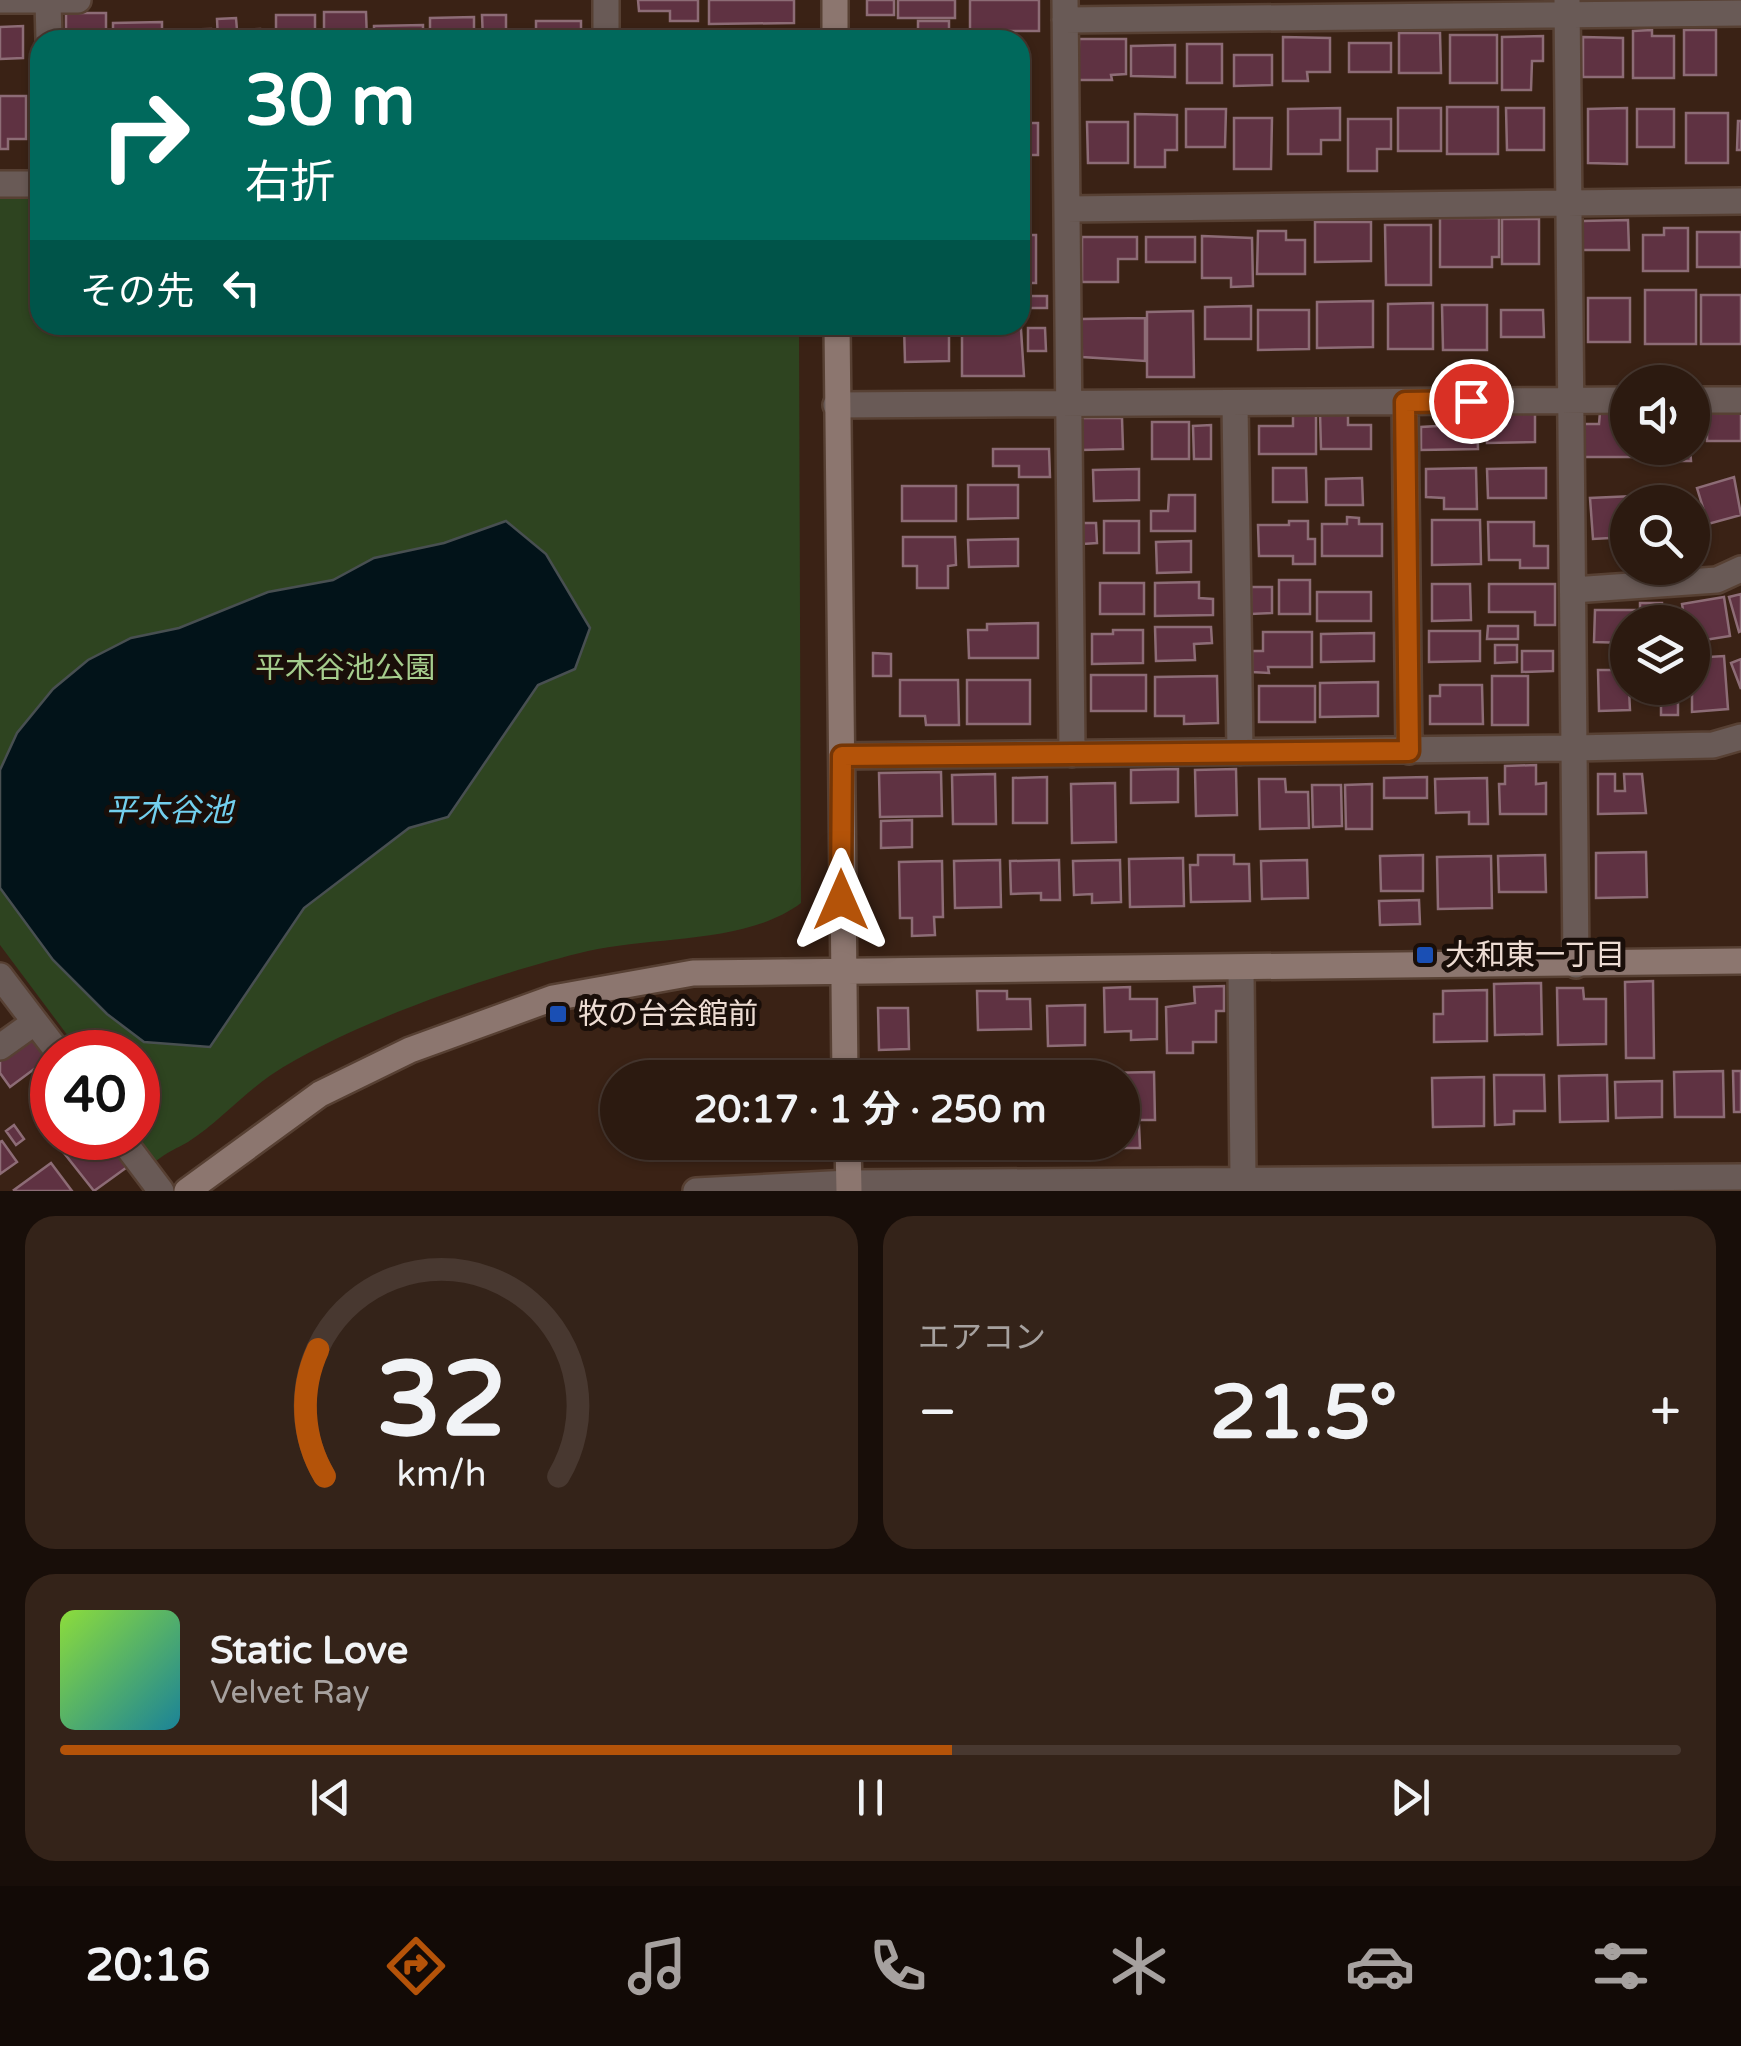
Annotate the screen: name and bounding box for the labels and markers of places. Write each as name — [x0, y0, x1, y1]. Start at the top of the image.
pin — [1429, 359, 1514, 444]
place label: 大和東一丁目 — [1445, 937, 1625, 974]
marker: 大和東一丁目 — [1414, 944, 1436, 966]
place label: 牧の台会館前 — [578, 996, 758, 1033]
marker: 牧の台会館前 — [547, 1003, 569, 1025]

